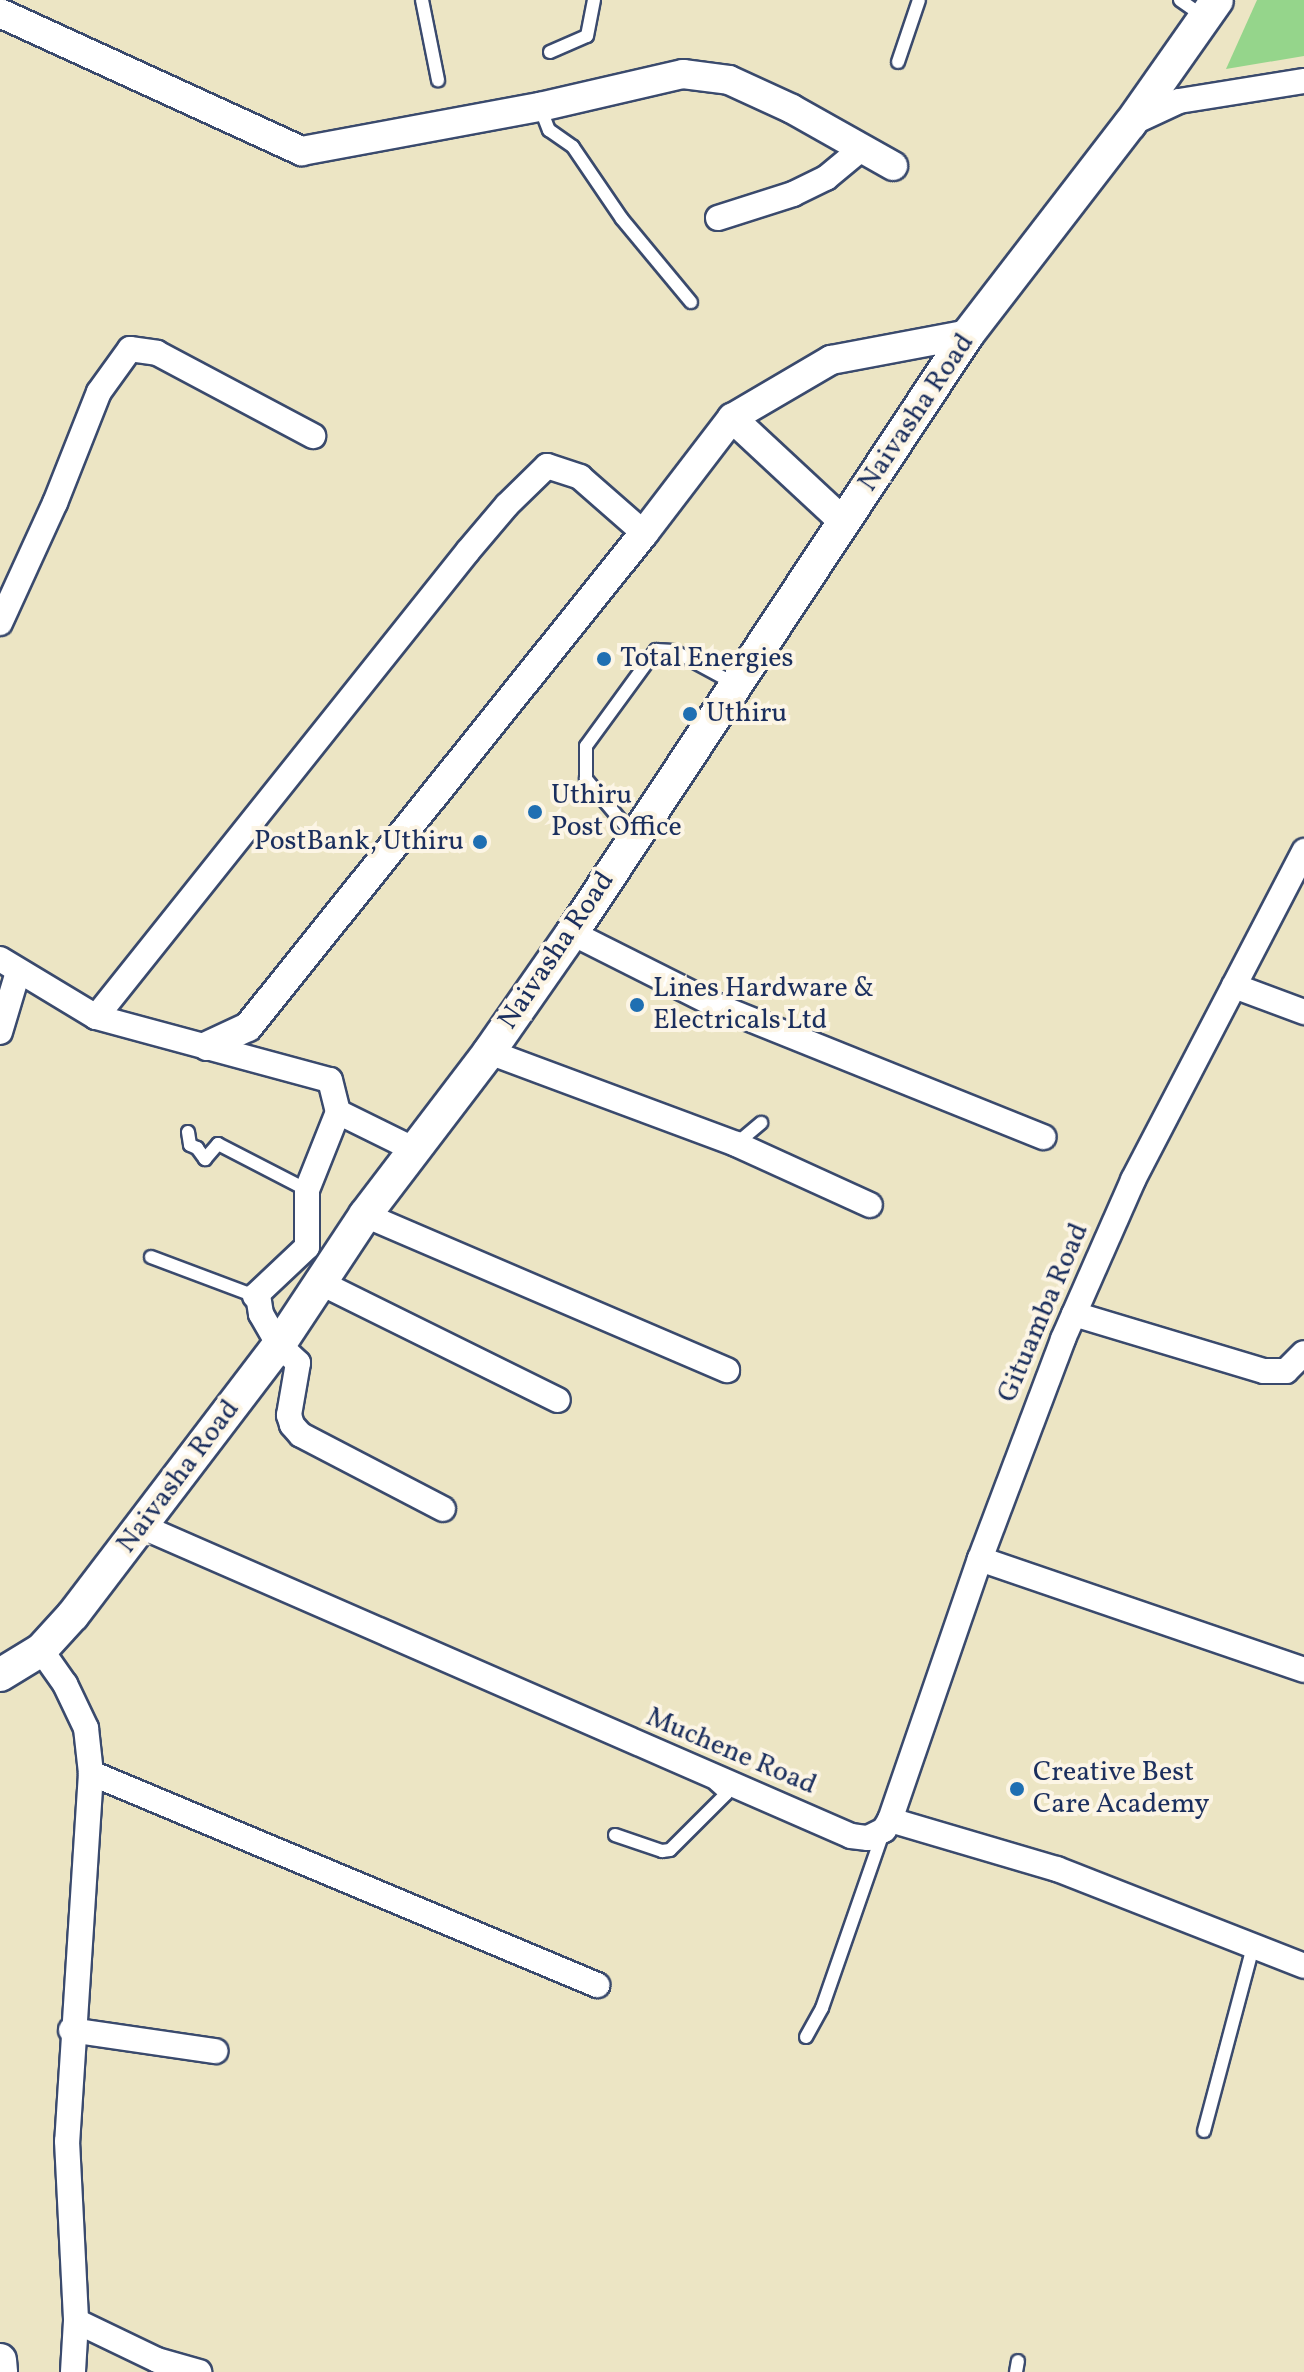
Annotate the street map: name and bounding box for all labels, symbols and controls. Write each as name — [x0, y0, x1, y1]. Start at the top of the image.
street label: Naivasha Road — [852, 328, 982, 498]
place label: Total Energies — [620, 642, 794, 676]
marker: Total Energies — [595, 650, 613, 668]
place label: Uthiru — [706, 697, 787, 731]
marker: Uthiru — [681, 705, 699, 723]
place label: Uthiru Post Office — [551, 779, 682, 845]
marker: Uthiru Post Office — [526, 803, 544, 821]
place label: PostBank, Uthiru — [254, 825, 464, 859]
marker: PostBank, Uthiru — [471, 833, 489, 851]
street label: Naivasha Road — [492, 866, 622, 1036]
place label: Lines Hardware & Electricals Ltd — [653, 972, 874, 1038]
marker: Lines Hardware & Electricals Ltd — [628, 996, 646, 1014]
street label: Gituamba Road — [991, 1218, 1097, 1408]
street label: Naivasha Road — [110, 1394, 248, 1560]
street label: Muchene Road — [641, 1701, 821, 1803]
place label: Creative Best Care Academy — [1033, 1756, 1209, 1822]
marker: Creative Best Care Academy — [1008, 1780, 1026, 1798]

